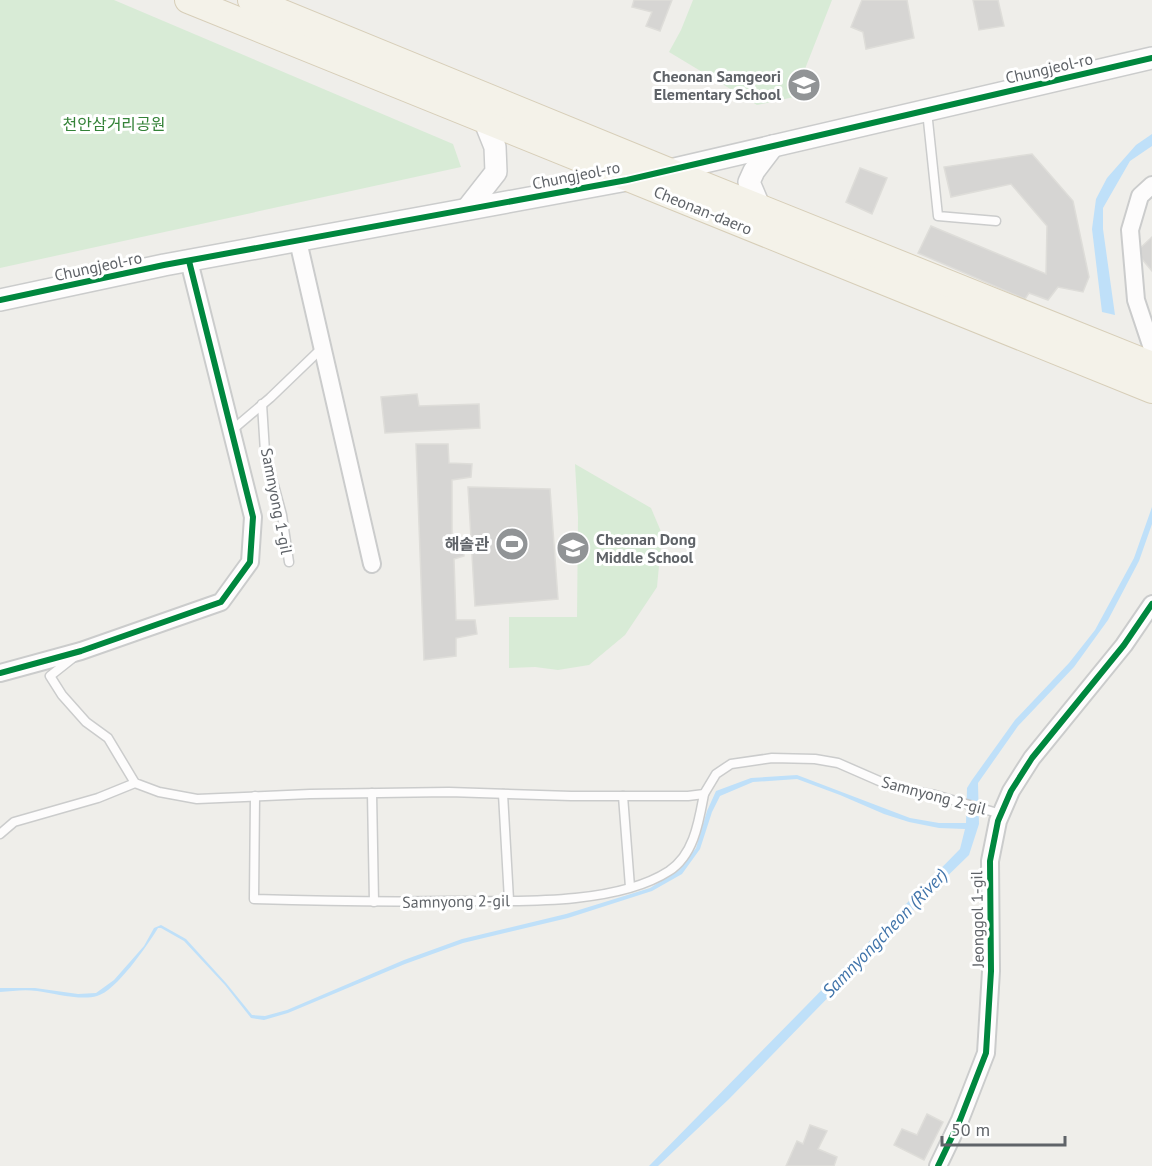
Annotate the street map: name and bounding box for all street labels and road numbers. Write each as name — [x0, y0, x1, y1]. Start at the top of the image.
street label: Chungjeol-ro — [1003, 48, 1095, 88]
street label: Chungjeol-ro — [530, 157, 622, 193]
street label: Cheonan-daero — [651, 181, 755, 239]
street label: Chungjeol-ro — [52, 247, 144, 285]
street label: Samnyong 1-gil — [257, 446, 297, 556]
street label: Samnyong 2-gil — [879, 771, 989, 819]
street label: Jeonggol 1-gil — [966, 870, 988, 969]
street label: Samnyong 2-gil — [402, 890, 510, 912]

